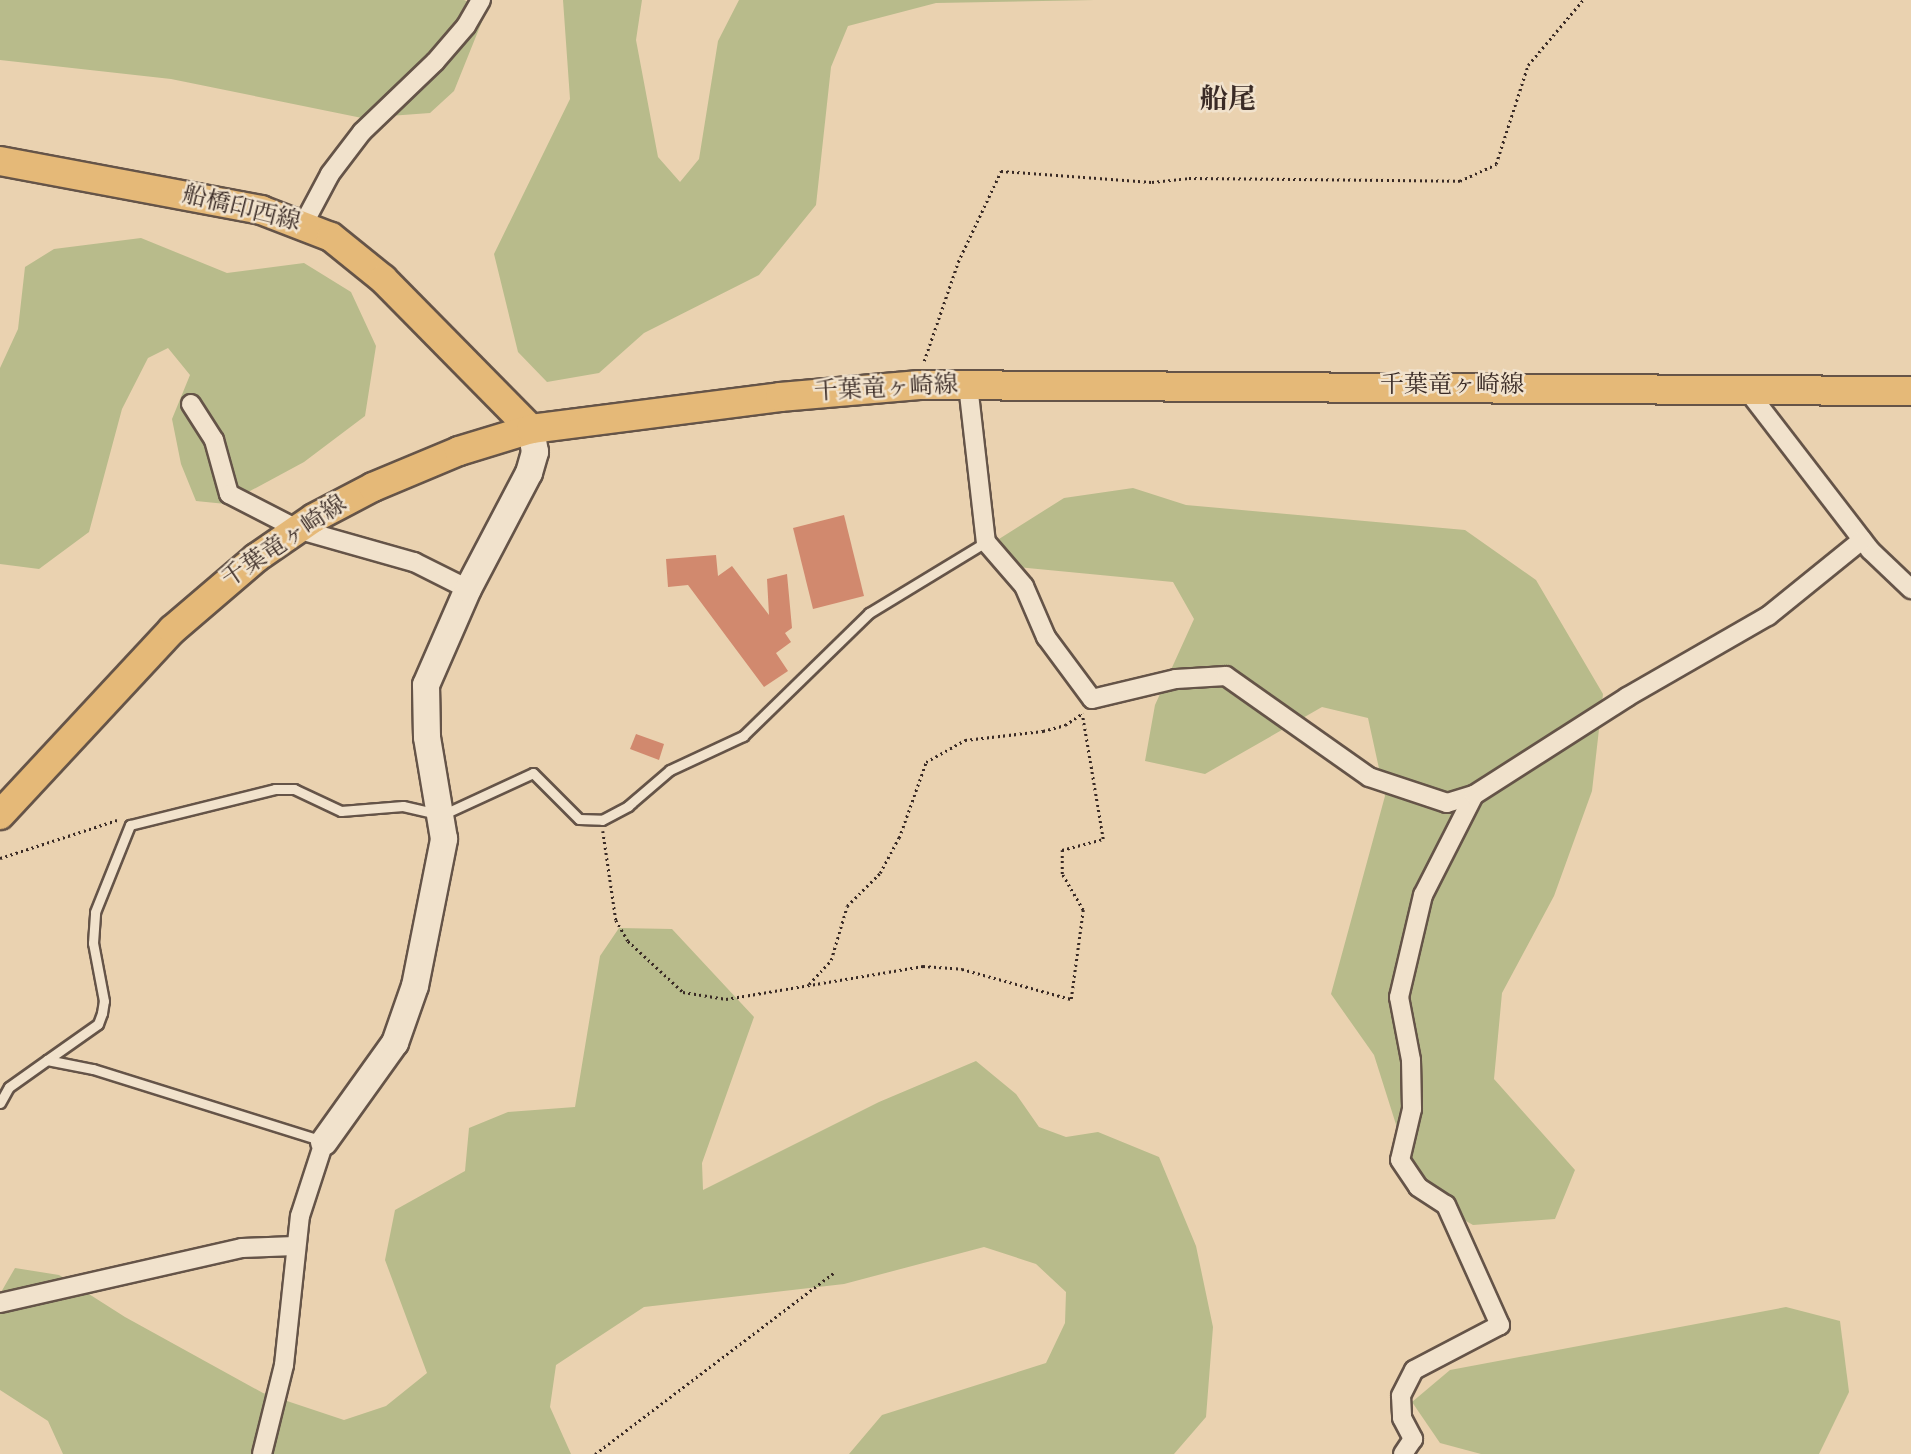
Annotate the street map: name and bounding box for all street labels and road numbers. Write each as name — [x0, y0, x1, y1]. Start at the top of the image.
street label: 船橋印西線 — [179, 182, 303, 238]
street label: 千葉竜ヶ崎線 — [813, 372, 959, 408]
street label: 千葉竜ヶ崎線 — [1380, 373, 1524, 401]
street label: 千葉竜ヶ崎線 — [217, 491, 353, 595]

